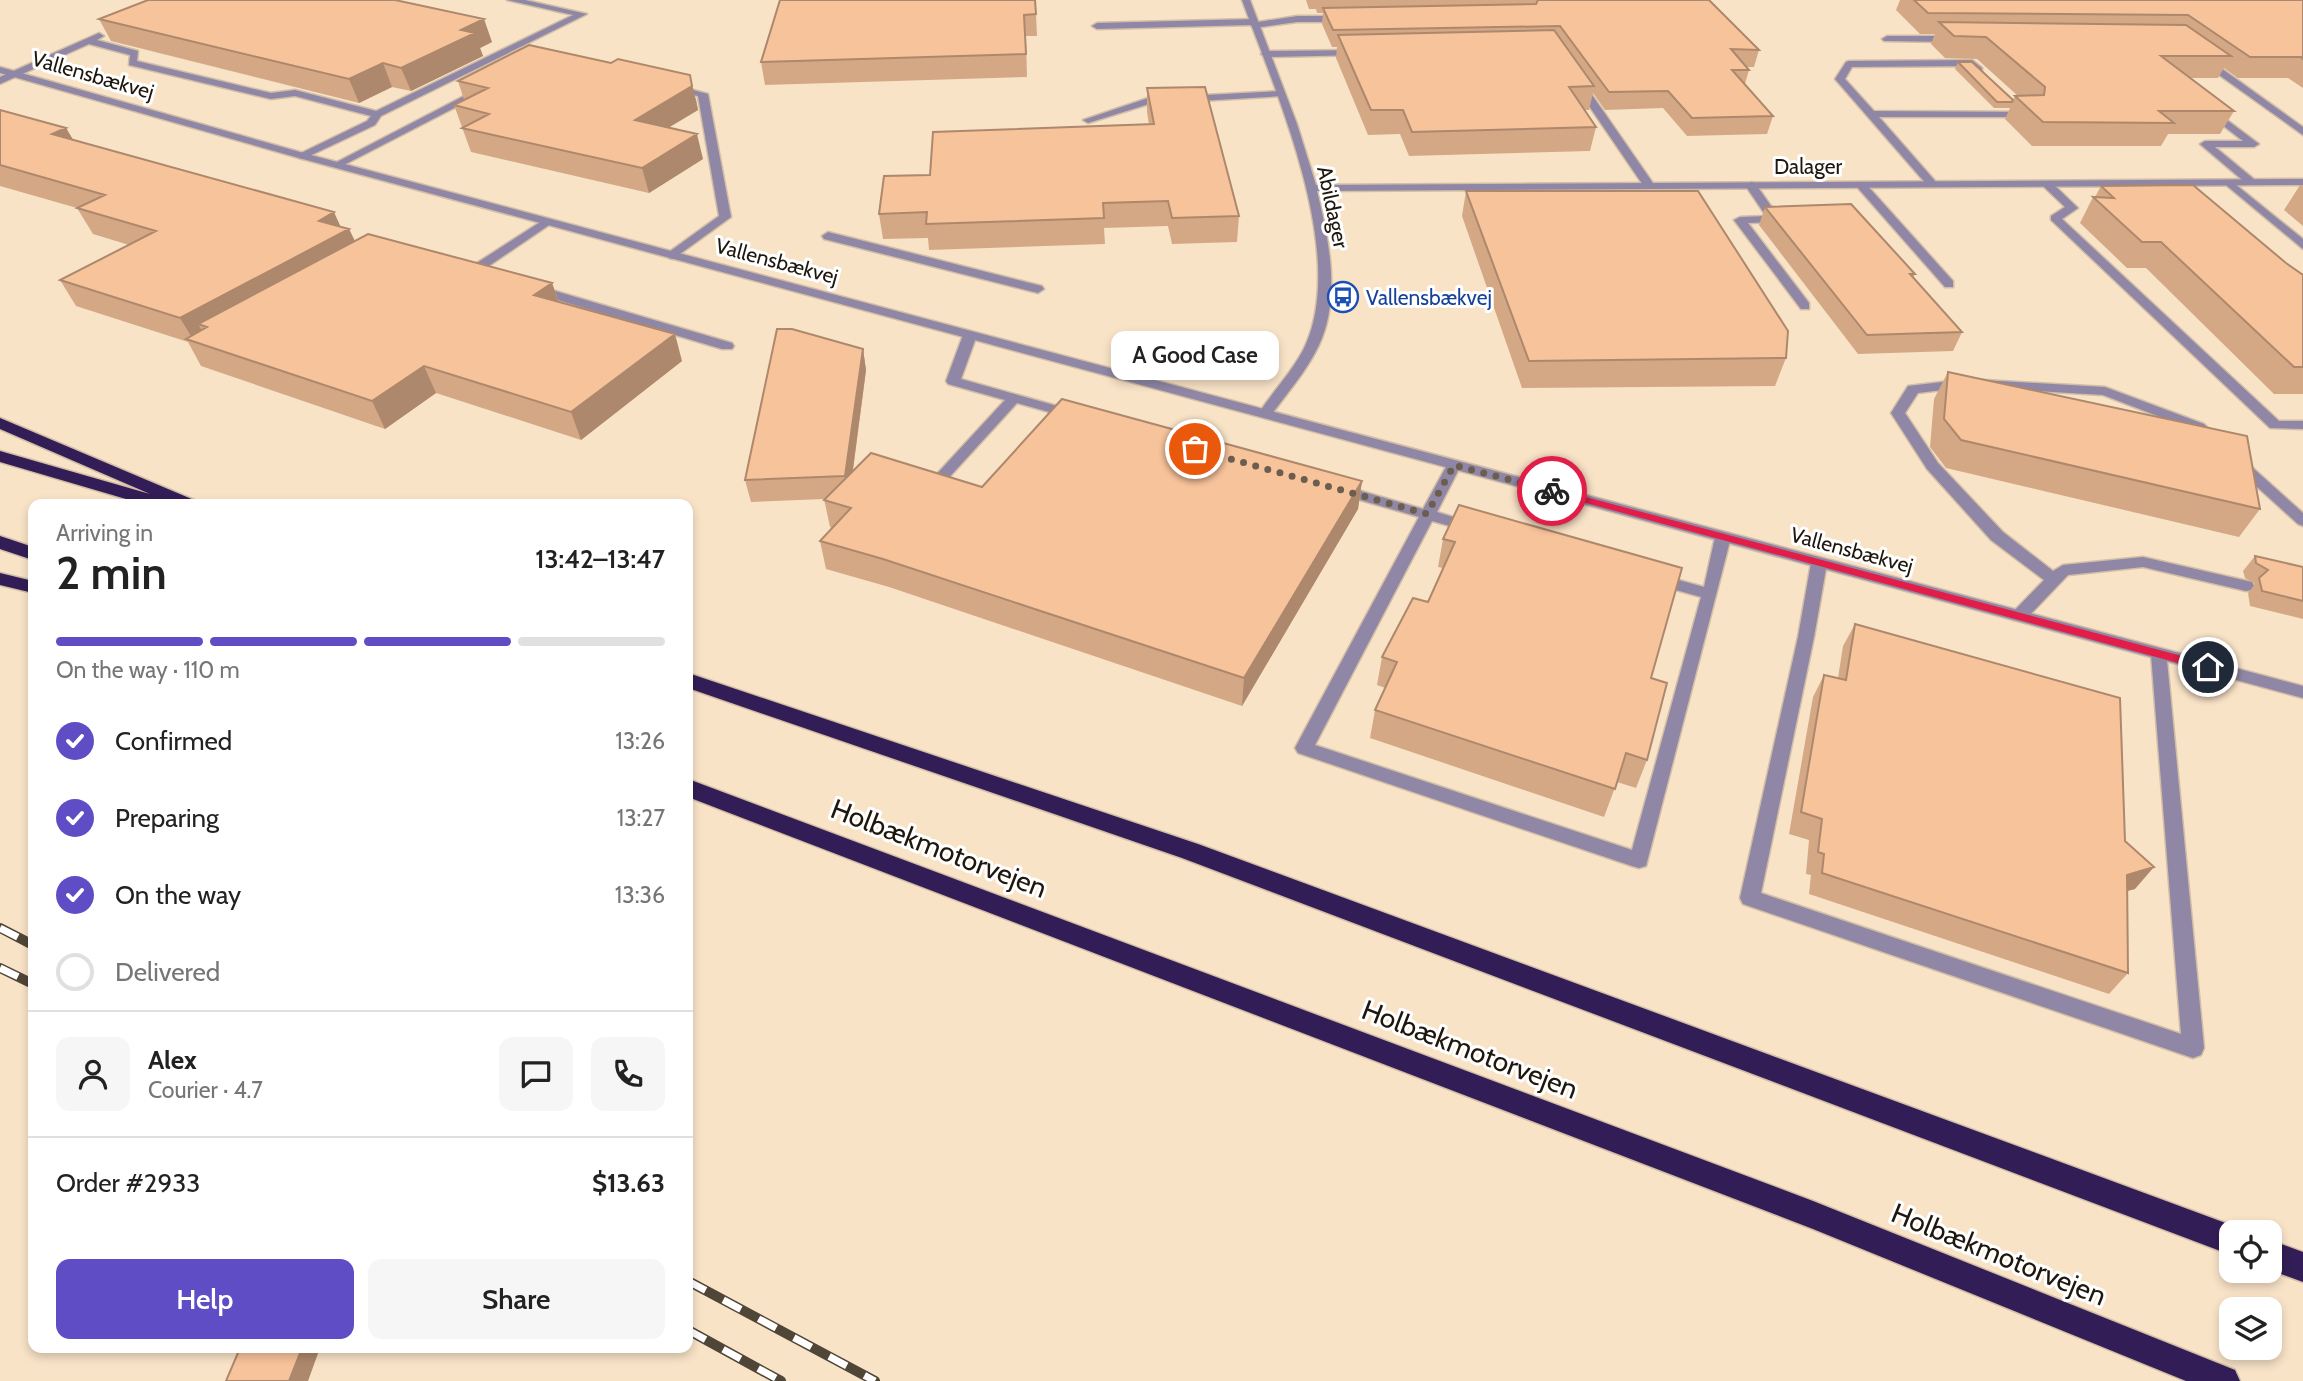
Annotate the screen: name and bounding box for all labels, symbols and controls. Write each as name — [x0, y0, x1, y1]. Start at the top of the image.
street label: Vallensbækvej — [29, 46, 157, 105]
street label: Dalager — [1774, 154, 1842, 179]
street label: Abildager — [1312, 164, 1354, 251]
street label: Vallensbækvej — [713, 233, 841, 290]
bus stop icon: Vallensbækvej — [1326, 280, 1360, 314]
place label: Vallensbækvej — [1366, 285, 1492, 311]
callout: A Good Case — [1111, 330, 1279, 379]
text: A Good Case — [1132, 341, 1258, 369]
pin — [1165, 419, 1225, 479]
icon: bag — [1176, 430, 1214, 468]
courier — [1517, 456, 1587, 526]
icon: bike — [1533, 472, 1571, 510]
text: Arriving in — [56, 519, 153, 547]
street label: Vallensbækvej — [1788, 522, 1916, 579]
text: 13:42–13:47 — [535, 543, 665, 575]
text: 2 min — [56, 545, 167, 601]
pin — [2178, 637, 2238, 697]
icon: home — [2189, 648, 2227, 686]
text: On the way · 110 m — [56, 656, 240, 684]
icon: check — [56, 722, 94, 760]
text: Confirmed — [115, 725, 232, 757]
text: 13:26 — [615, 727, 665, 755]
street label: Holbækmotorvejen — [826, 791, 1052, 905]
icon: check — [56, 799, 94, 837]
text: Preparing — [115, 802, 219, 834]
text: 13:27 — [617, 804, 665, 832]
icon: check — [56, 876, 94, 914]
text: On the way — [115, 879, 241, 911]
text: 13:36 — [615, 881, 665, 909]
text: Delivered — [115, 956, 220, 988]
street label: Holbækmotorvejen — [1357, 992, 1583, 1106]
button: person — [56, 1037, 130, 1111]
button: chat — [499, 1037, 573, 1111]
button: phone — [591, 1037, 665, 1111]
text: Alex — [148, 1044, 197, 1076]
text: Courier · 4.7 — [148, 1076, 263, 1104]
text: Order #2933 — [56, 1167, 200, 1199]
text: $13.63 — [592, 1167, 665, 1199]
street label: Holbækmotorvejen — [1887, 1195, 2111, 1313]
map controls — [2219, 1220, 2282, 1360]
button: locate — [2219, 1220, 2282, 1283]
button: Help — [56, 1259, 354, 1339]
button: Share — [368, 1259, 665, 1339]
button: layers — [2219, 1297, 2282, 1360]

